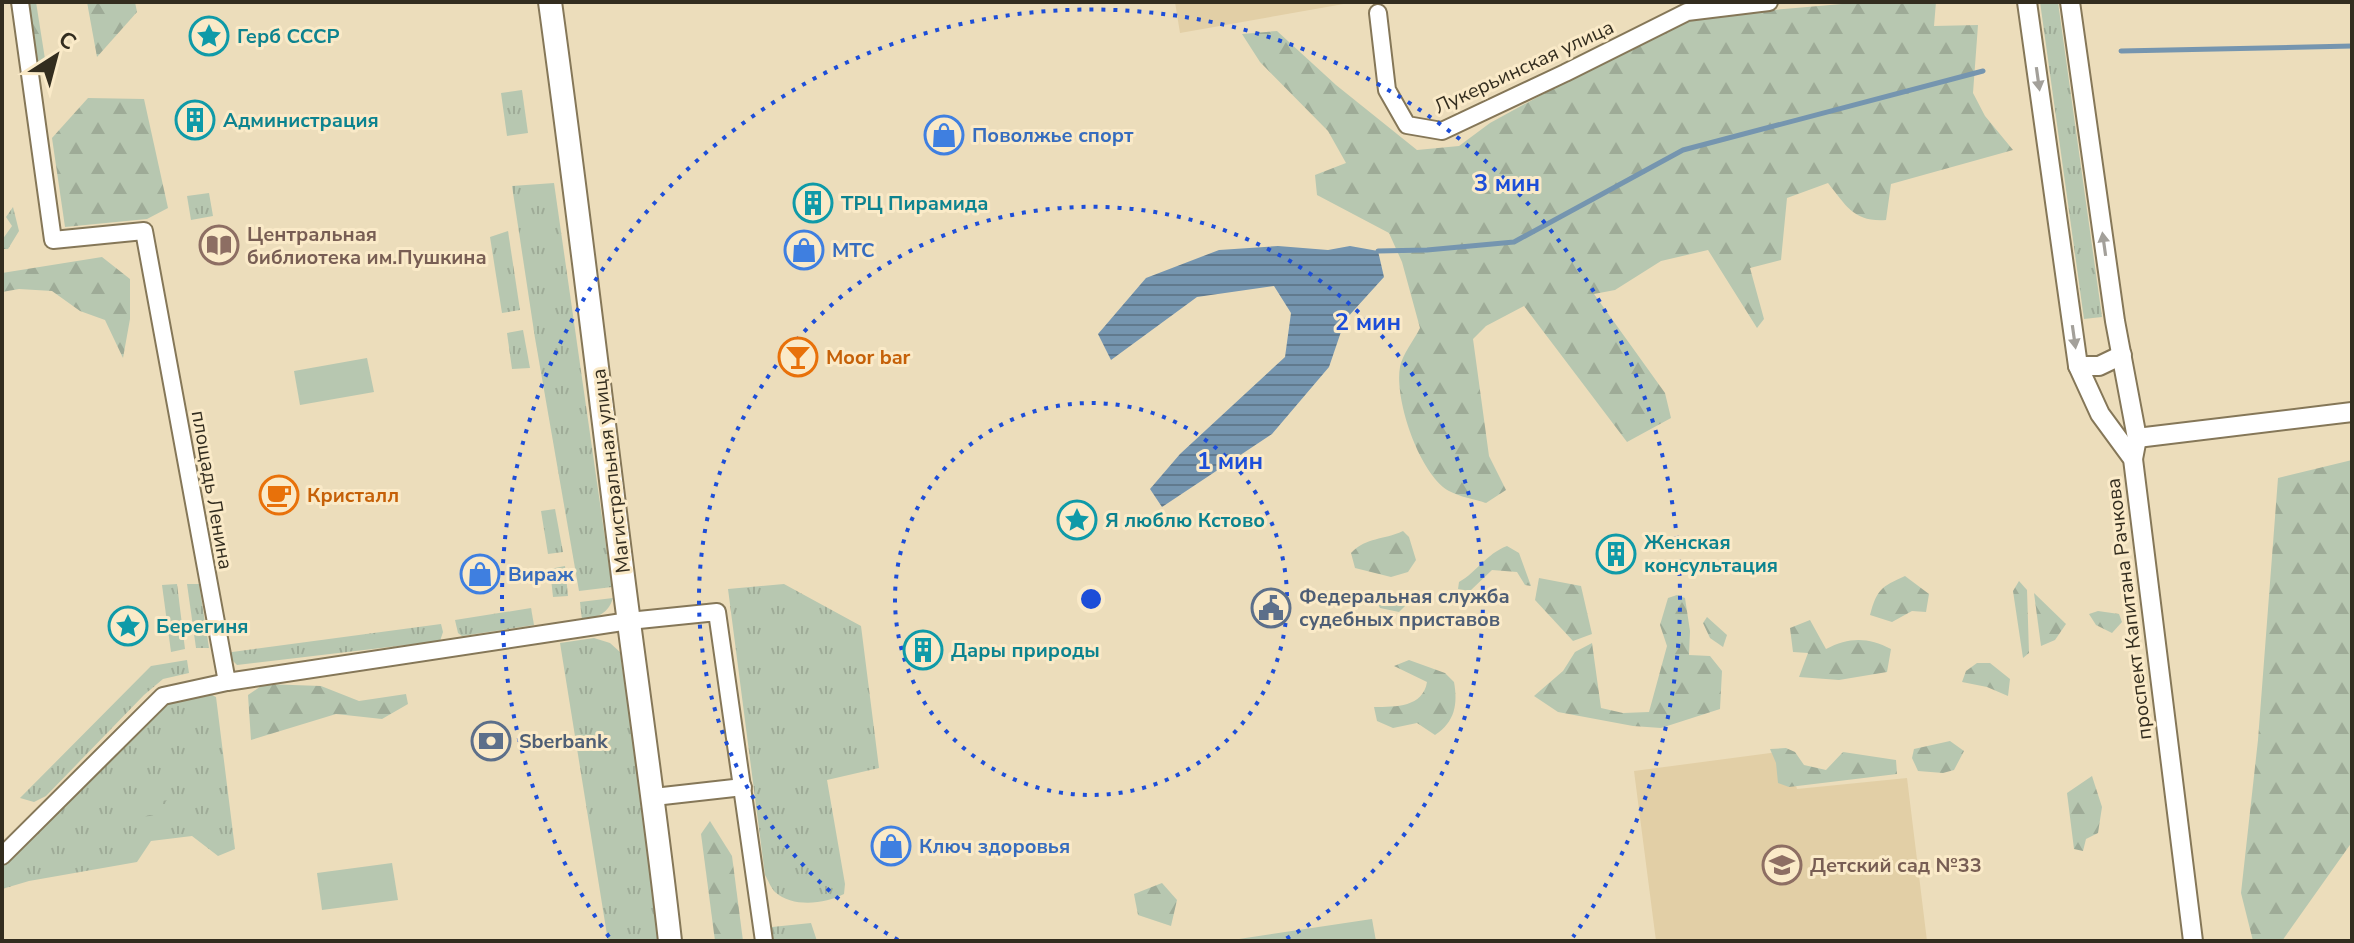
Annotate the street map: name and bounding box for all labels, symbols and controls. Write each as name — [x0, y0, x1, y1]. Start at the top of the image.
street label: Лукерьинская улица — [1430, 14, 1618, 120]
place icon: Герб СССР — [188, 15, 230, 57]
north arrow — [16, 16, 96, 96]
place label: Герб СССР — [237, 23, 340, 50]
text: С — [52, 24, 82, 57]
one-way arrow — [2032, 67, 2045, 92]
building icon: Администрация — [174, 99, 216, 141]
place label: Администрация — [223, 107, 379, 134]
shop icon: Поволжье спорт — [923, 114, 965, 156]
place label: Поволжье спорт — [972, 122, 1134, 149]
text: 3 мин — [1474, 167, 1540, 199]
building icon: ТРЦ Пирамида — [792, 182, 834, 224]
place label: ТРЦ Пирамида — [841, 190, 988, 217]
place label: Центральная библиотека им.Пушкина — [247, 221, 487, 271]
library icon: Центральная библиотека им.Пушкина — [198, 224, 240, 266]
shop icon: МТС — [783, 229, 825, 271]
one-way arrow — [2097, 231, 2110, 256]
place label: МТС — [832, 237, 875, 264]
text: 2 мин — [1335, 306, 1401, 338]
one-way arrow — [2068, 325, 2081, 350]
bar icon: Moor bar — [777, 336, 819, 378]
place label: Moor bar — [826, 344, 911, 371]
street label: Магистральная улица — [585, 367, 637, 575]
street label: площадь Ленина — [185, 408, 239, 572]
text: 1 мин — [1197, 445, 1263, 477]
cafe icon: Кристалл — [258, 474, 300, 516]
street label: проспект Капитана Рачкова — [2100, 477, 2158, 741]
place label: Кристалл — [307, 482, 399, 509]
place icon: Я люблю Кстово — [1056, 499, 1098, 541]
place label: Я люблю Кстово — [1105, 507, 1265, 534]
place label: Женская консультация — [1644, 529, 1778, 579]
building icon: Женская консультация — [1595, 533, 1637, 575]
shop icon: Вираж — [459, 553, 501, 595]
place label: Вираж — [508, 561, 574, 588]
place label: Федеральная служба судебных приставов — [1299, 583, 1510, 633]
centre of rings — [1077, 585, 1105, 613]
public building icon: Федеральная служба судебных приставов — [1250, 587, 1292, 629]
place icon: Берегиня — [107, 605, 149, 647]
place label: Берегиня — [156, 613, 249, 640]
building icon: Дары природы — [902, 629, 944, 671]
place label: Дары природы — [951, 637, 1100, 664]
bank icon: Sberbank — [470, 720, 512, 762]
place label: Sberbank — [519, 728, 609, 755]
shop icon: Ключ здоровья — [870, 825, 912, 867]
place label: Ключ здоровья — [919, 833, 1070, 860]
school or university icon: Детский сад №33 — [1761, 844, 1803, 886]
place label: Детский сад №33 — [1810, 852, 1982, 879]

